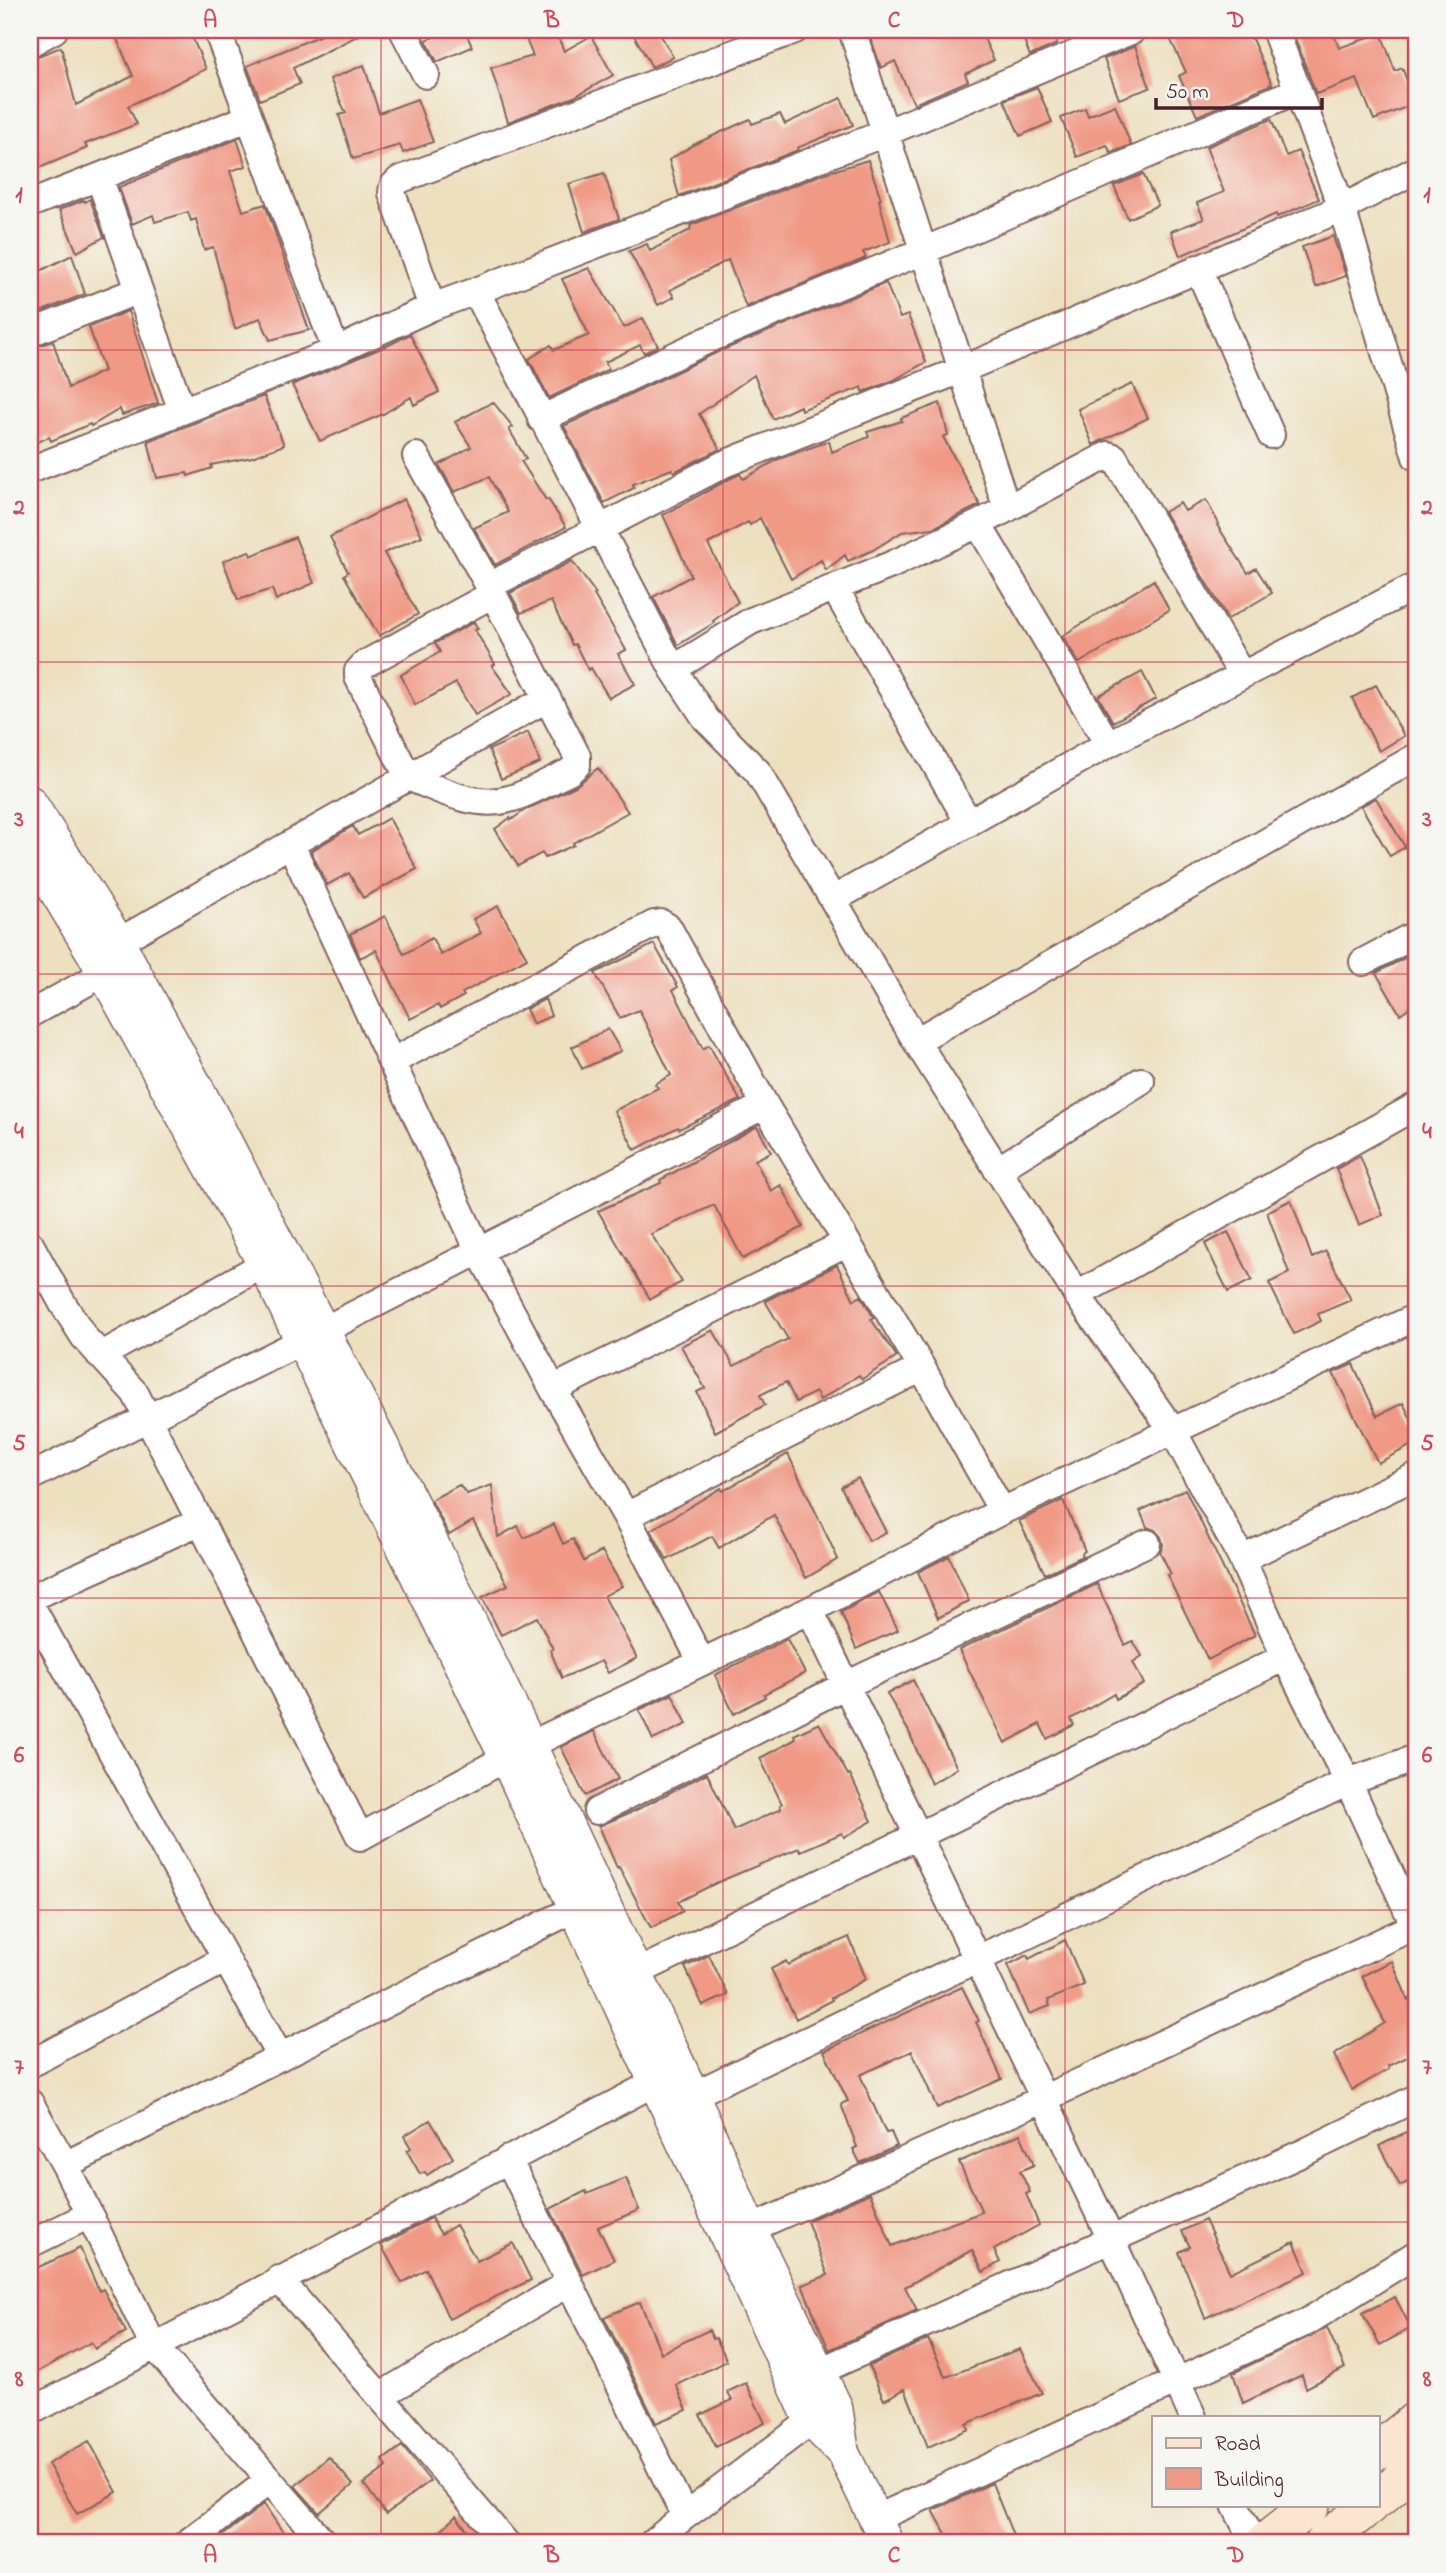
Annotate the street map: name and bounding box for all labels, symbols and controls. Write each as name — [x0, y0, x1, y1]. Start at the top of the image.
text: A — [203, 5, 217, 38]
text: B — [543, 5, 560, 38]
text: C — [888, 5, 901, 38]
text: D — [1227, 5, 1244, 38]
scale bar — [1156, 66, 1322, 110]
text: 50 m — [1166, 78, 1209, 108]
text: 1 — [15, 180, 23, 213]
text: 1 — [1423, 180, 1431, 213]
text: 2 — [12, 492, 25, 525]
text: 2 — [1420, 492, 1433, 525]
text: 3 — [13, 804, 24, 837]
text: 3 — [1421, 804, 1432, 837]
text: 4 — [14, 1116, 24, 1149]
text: 4 — [1422, 1116, 1432, 1149]
text: 5 — [12, 1428, 26, 1461]
text: 5 — [1420, 1428, 1434, 1461]
text: 6 — [14, 1740, 25, 1773]
text: 6 — [1422, 1740, 1433, 1773]
text: 7 — [14, 2052, 24, 2085]
text: 7 — [1422, 2052, 1432, 2085]
text: 8 — [14, 2364, 24, 2397]
text: 8 — [1422, 2364, 1432, 2397]
legend — [1152, 2416, 1380, 2506]
text: Road — [1215, 2430, 1261, 2460]
text: Building — [1214, 2466, 1284, 2498]
text: A — [203, 2540, 217, 2573]
text: B — [543, 2540, 560, 2573]
text: C — [888, 2540, 901, 2573]
text: D — [1227, 2540, 1244, 2573]

